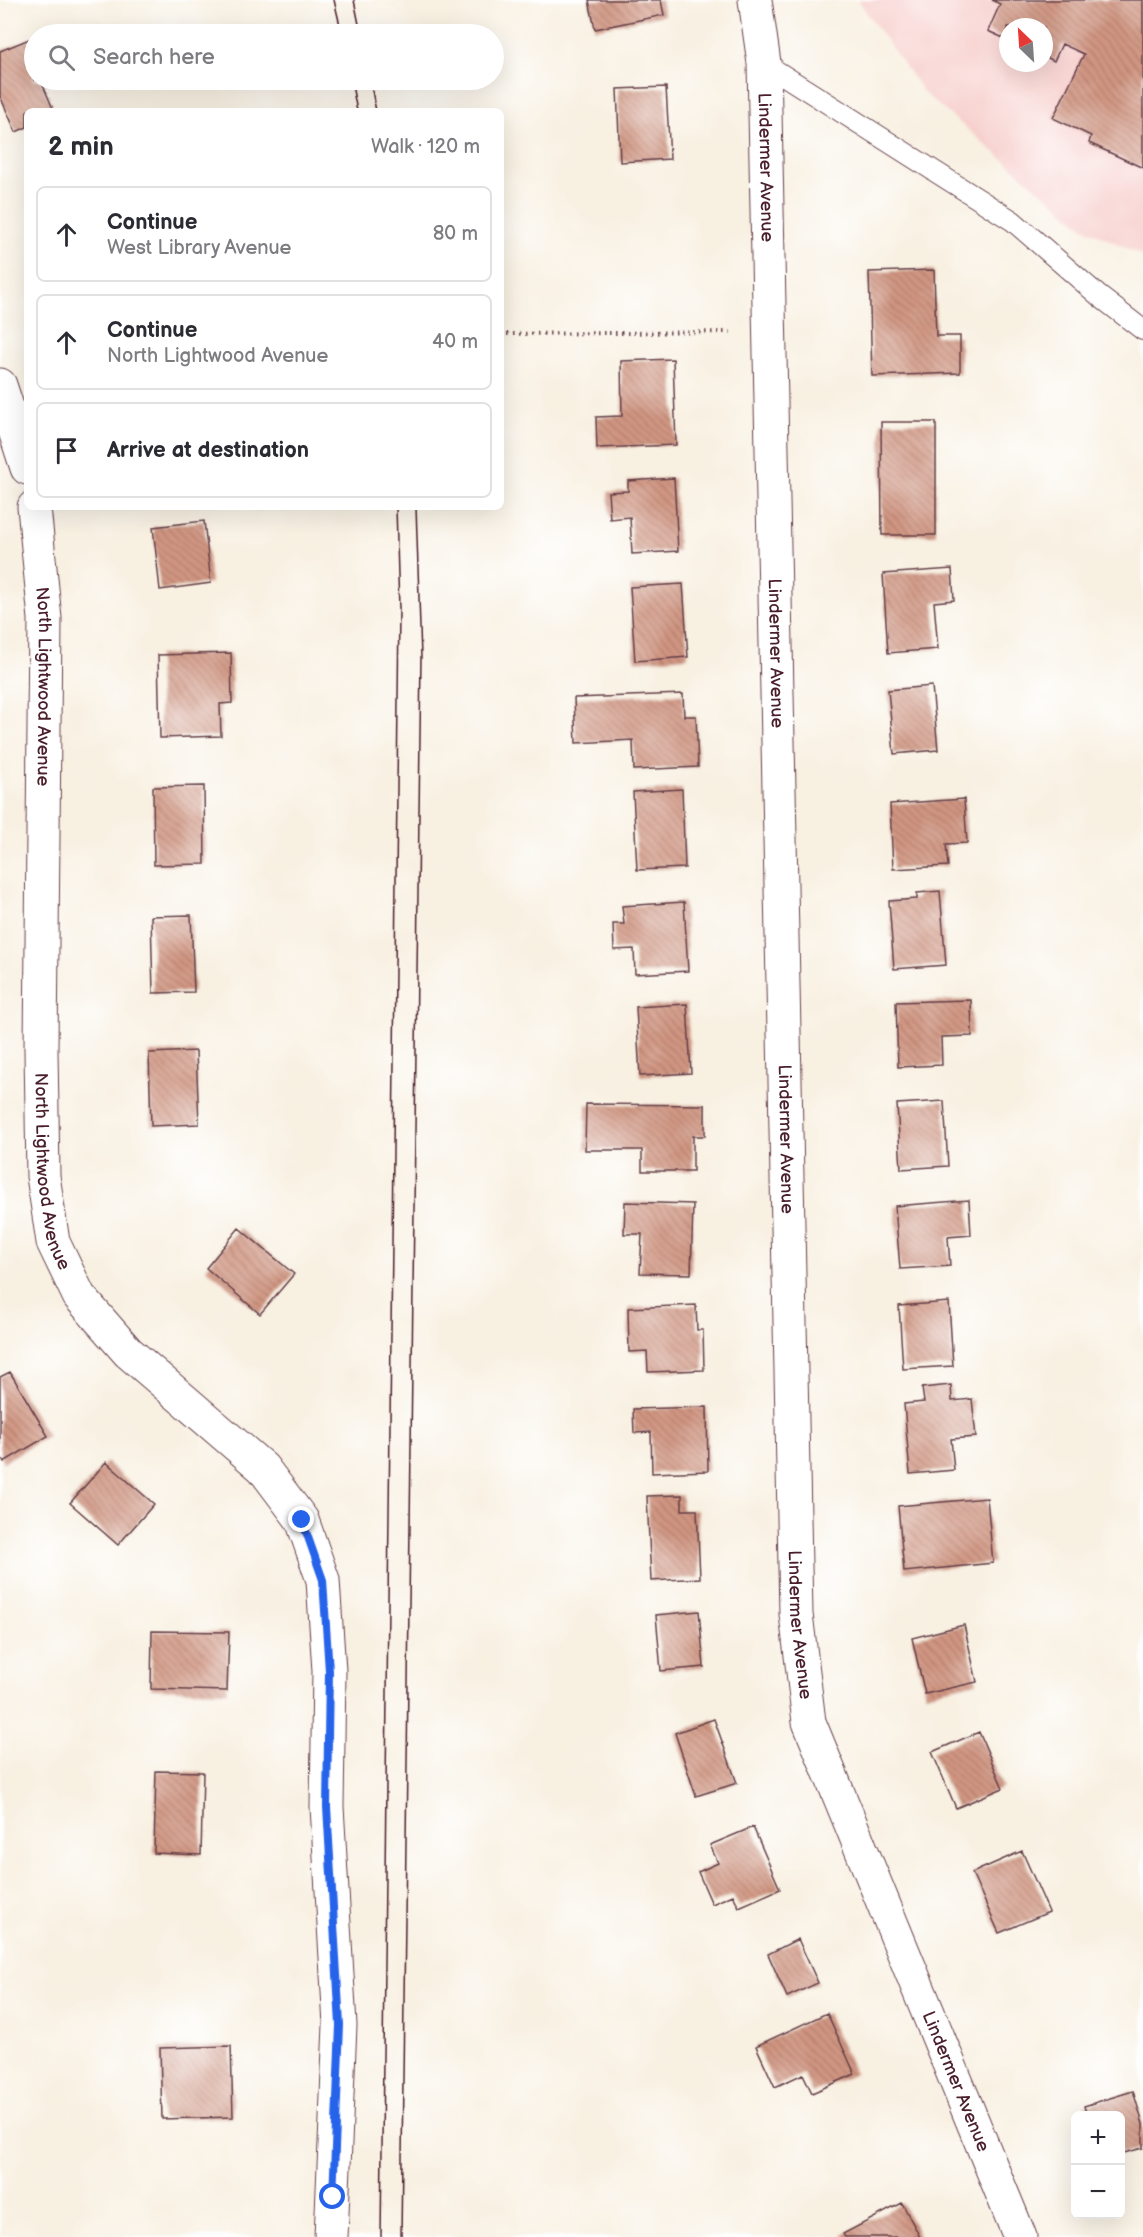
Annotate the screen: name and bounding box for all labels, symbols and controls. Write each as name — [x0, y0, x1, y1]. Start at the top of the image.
north arrow — [999, 18, 1053, 72]
search box — [24, 24, 504, 90]
icon: search — [45, 41, 78, 74]
text: Search here — [93, 44, 215, 71]
street label: Lindermer Avenue — [754, 92, 778, 243]
text: 2 min — [48, 132, 114, 163]
text: Walk · 120 m — [371, 135, 480, 159]
text: Continue — [107, 209, 197, 236]
icon: ahead — [50, 218, 83, 251]
text: 80 m — [433, 222, 478, 246]
text: West Library Avenue — [107, 236, 291, 260]
text: Continue — [107, 317, 197, 344]
icon: ahead — [50, 326, 83, 359]
text: 40 m — [432, 330, 478, 354]
text: North Lightwood Avenue — [107, 344, 328, 368]
icon: arrive — [50, 434, 83, 467]
text: Arrive at destination — [107, 437, 309, 464]
street label: Lindermer Avenue — [764, 578, 788, 729]
street label: North Lightwood Avenue — [31, 586, 55, 787]
street label: Lindermer Avenue — [774, 1064, 798, 1214]
street label: North Lightwood Avenue — [30, 1073, 75, 1274]
route end — [288, 1506, 314, 1532]
street label: Lindermer Avenue — [784, 1550, 816, 1701]
street label: Lindermer Avenue — [918, 2008, 994, 2155]
map controls — [1071, 2111, 1125, 2219]
button: + — [1071, 2111, 1125, 2165]
button: − — [1071, 2165, 1125, 2219]
route start — [319, 2183, 345, 2209]

